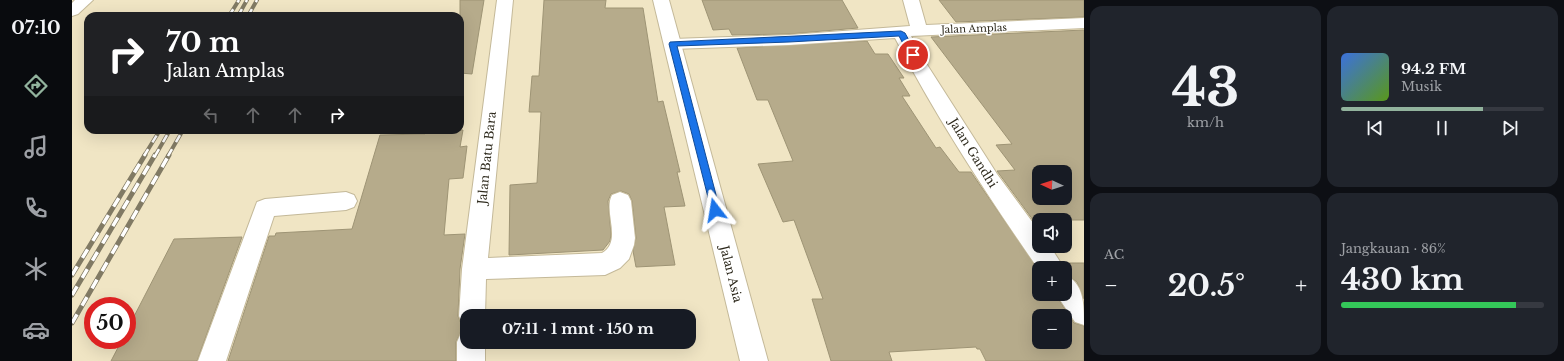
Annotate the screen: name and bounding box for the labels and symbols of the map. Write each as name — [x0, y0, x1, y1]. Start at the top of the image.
street label: Jalan Amplas — [939, 21, 1008, 36]
pin — [896, 38, 930, 72]
street label: Jalan Batu Bara — [474, 110, 499, 207]
street label: Jalan Gandhi — [945, 114, 1001, 190]
north arrow — [1032, 165, 1072, 205]
position arrow — [694, 189, 736, 231]
street label: Jalan Asia — [717, 242, 746, 304]
speed limit sign: 50 — [84, 297, 136, 349]

